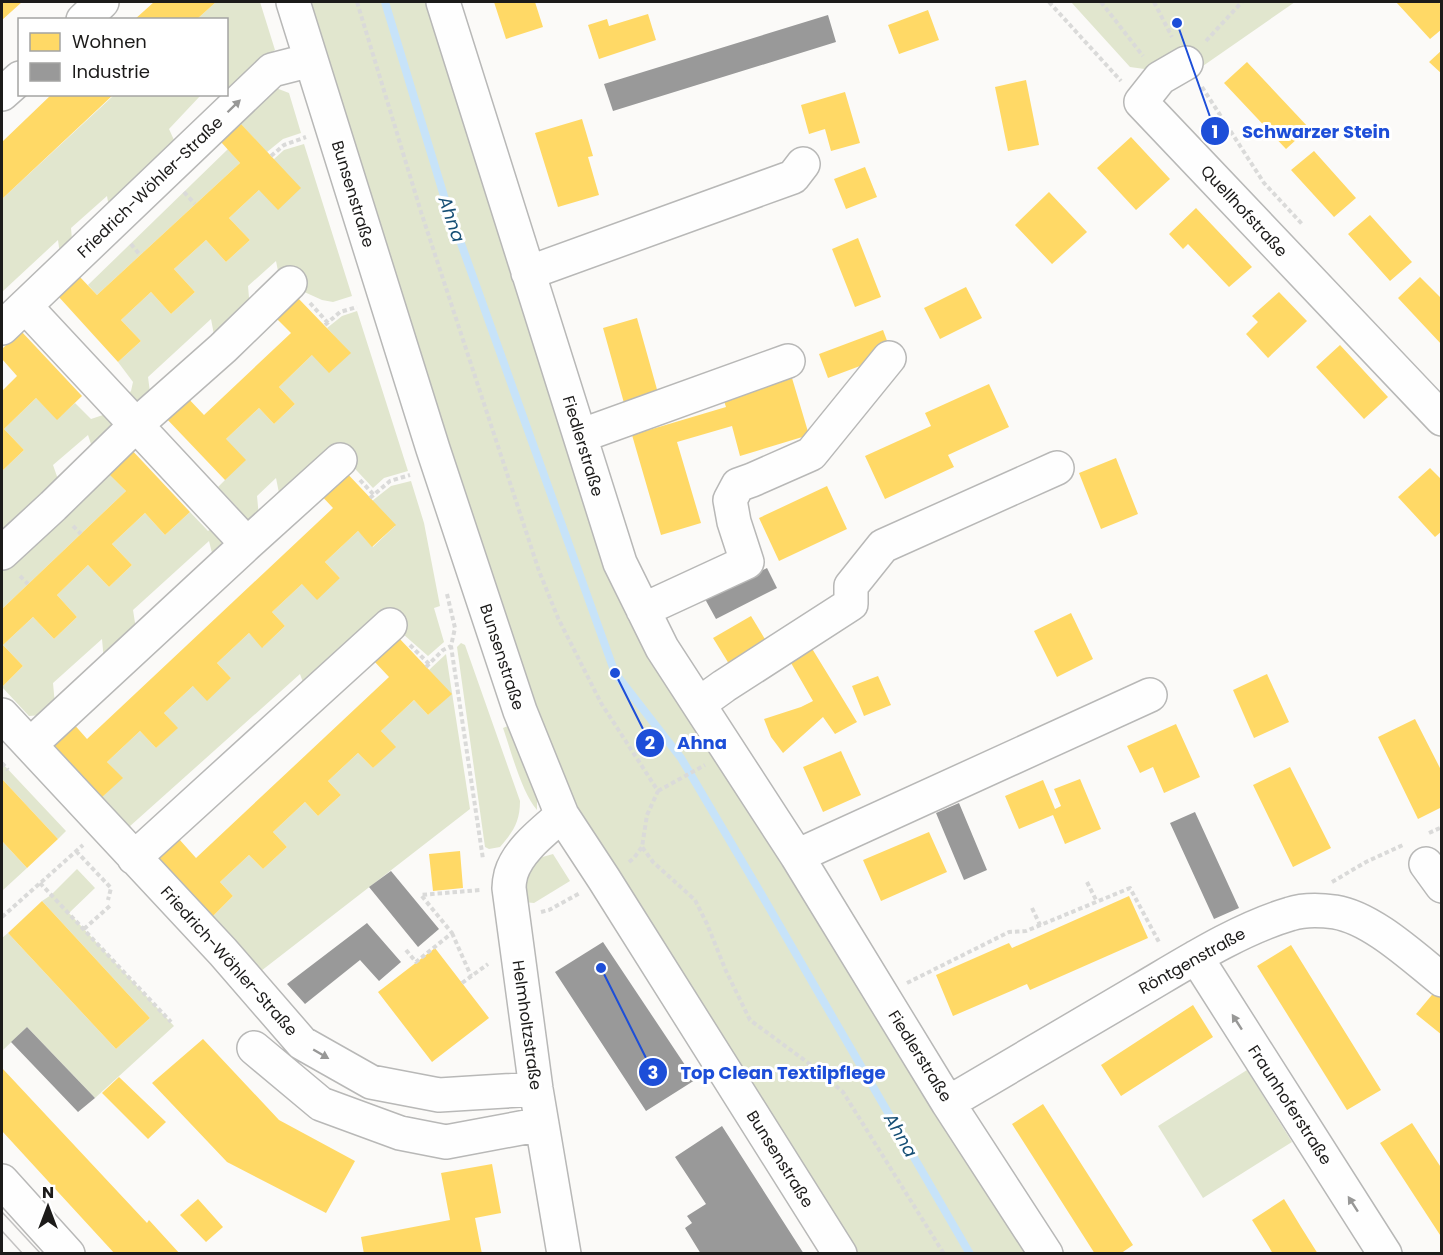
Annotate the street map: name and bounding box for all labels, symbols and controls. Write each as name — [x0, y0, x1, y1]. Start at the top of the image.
legend — [18, 18, 228, 96]
text: Wohnen — [72, 29, 147, 54]
text: Industrie — [72, 59, 150, 84]
one-way arrow — [226, 100, 240, 114]
street label: Friedrich-Wöhler-Straße — [72, 111, 228, 263]
callout: Schwarzer Stein — [1200, 113, 1402, 149]
text: 1 — [1212, 119, 1218, 144]
text: Schwarzer Stein — [1242, 119, 1390, 144]
street label: Bunsenstraße — [326, 138, 380, 250]
street label: Quellhofstraße — [1195, 160, 1293, 262]
water label: Ahna — [432, 192, 472, 245]
street label: Fiedlerstraße — [557, 393, 609, 499]
street label: Bunsenstraße — [474, 601, 530, 713]
callout: Ahna — [635, 725, 739, 761]
text: 2 — [645, 730, 655, 755]
text: Ahna — [677, 730, 727, 755]
street label: Friedrich-Wöhler-Straße — [155, 881, 303, 1041]
street label: Röntgenstraße — [1134, 922, 1250, 1000]
street label: Helmholtzstraße — [507, 959, 547, 1091]
street label: Fiedlerstraße — [883, 1006, 957, 1106]
one-way arrow — [1232, 1014, 1243, 1030]
street label: Fraunhoferstraße — [1243, 1041, 1337, 1170]
one-way arrow — [313, 1049, 330, 1059]
callout: Top Clean Textilpflege — [638, 1054, 897, 1090]
text: 3 — [648, 1060, 658, 1085]
text: Top Clean Textilpflege — [680, 1060, 886, 1085]
street label: Bunsenstraße — [741, 1106, 819, 1212]
water label: Ahna — [878, 1107, 924, 1162]
north arrow — [18, 1177, 78, 1237]
text: N — [42, 1181, 54, 1204]
one-way arrow — [1348, 1196, 1359, 1212]

